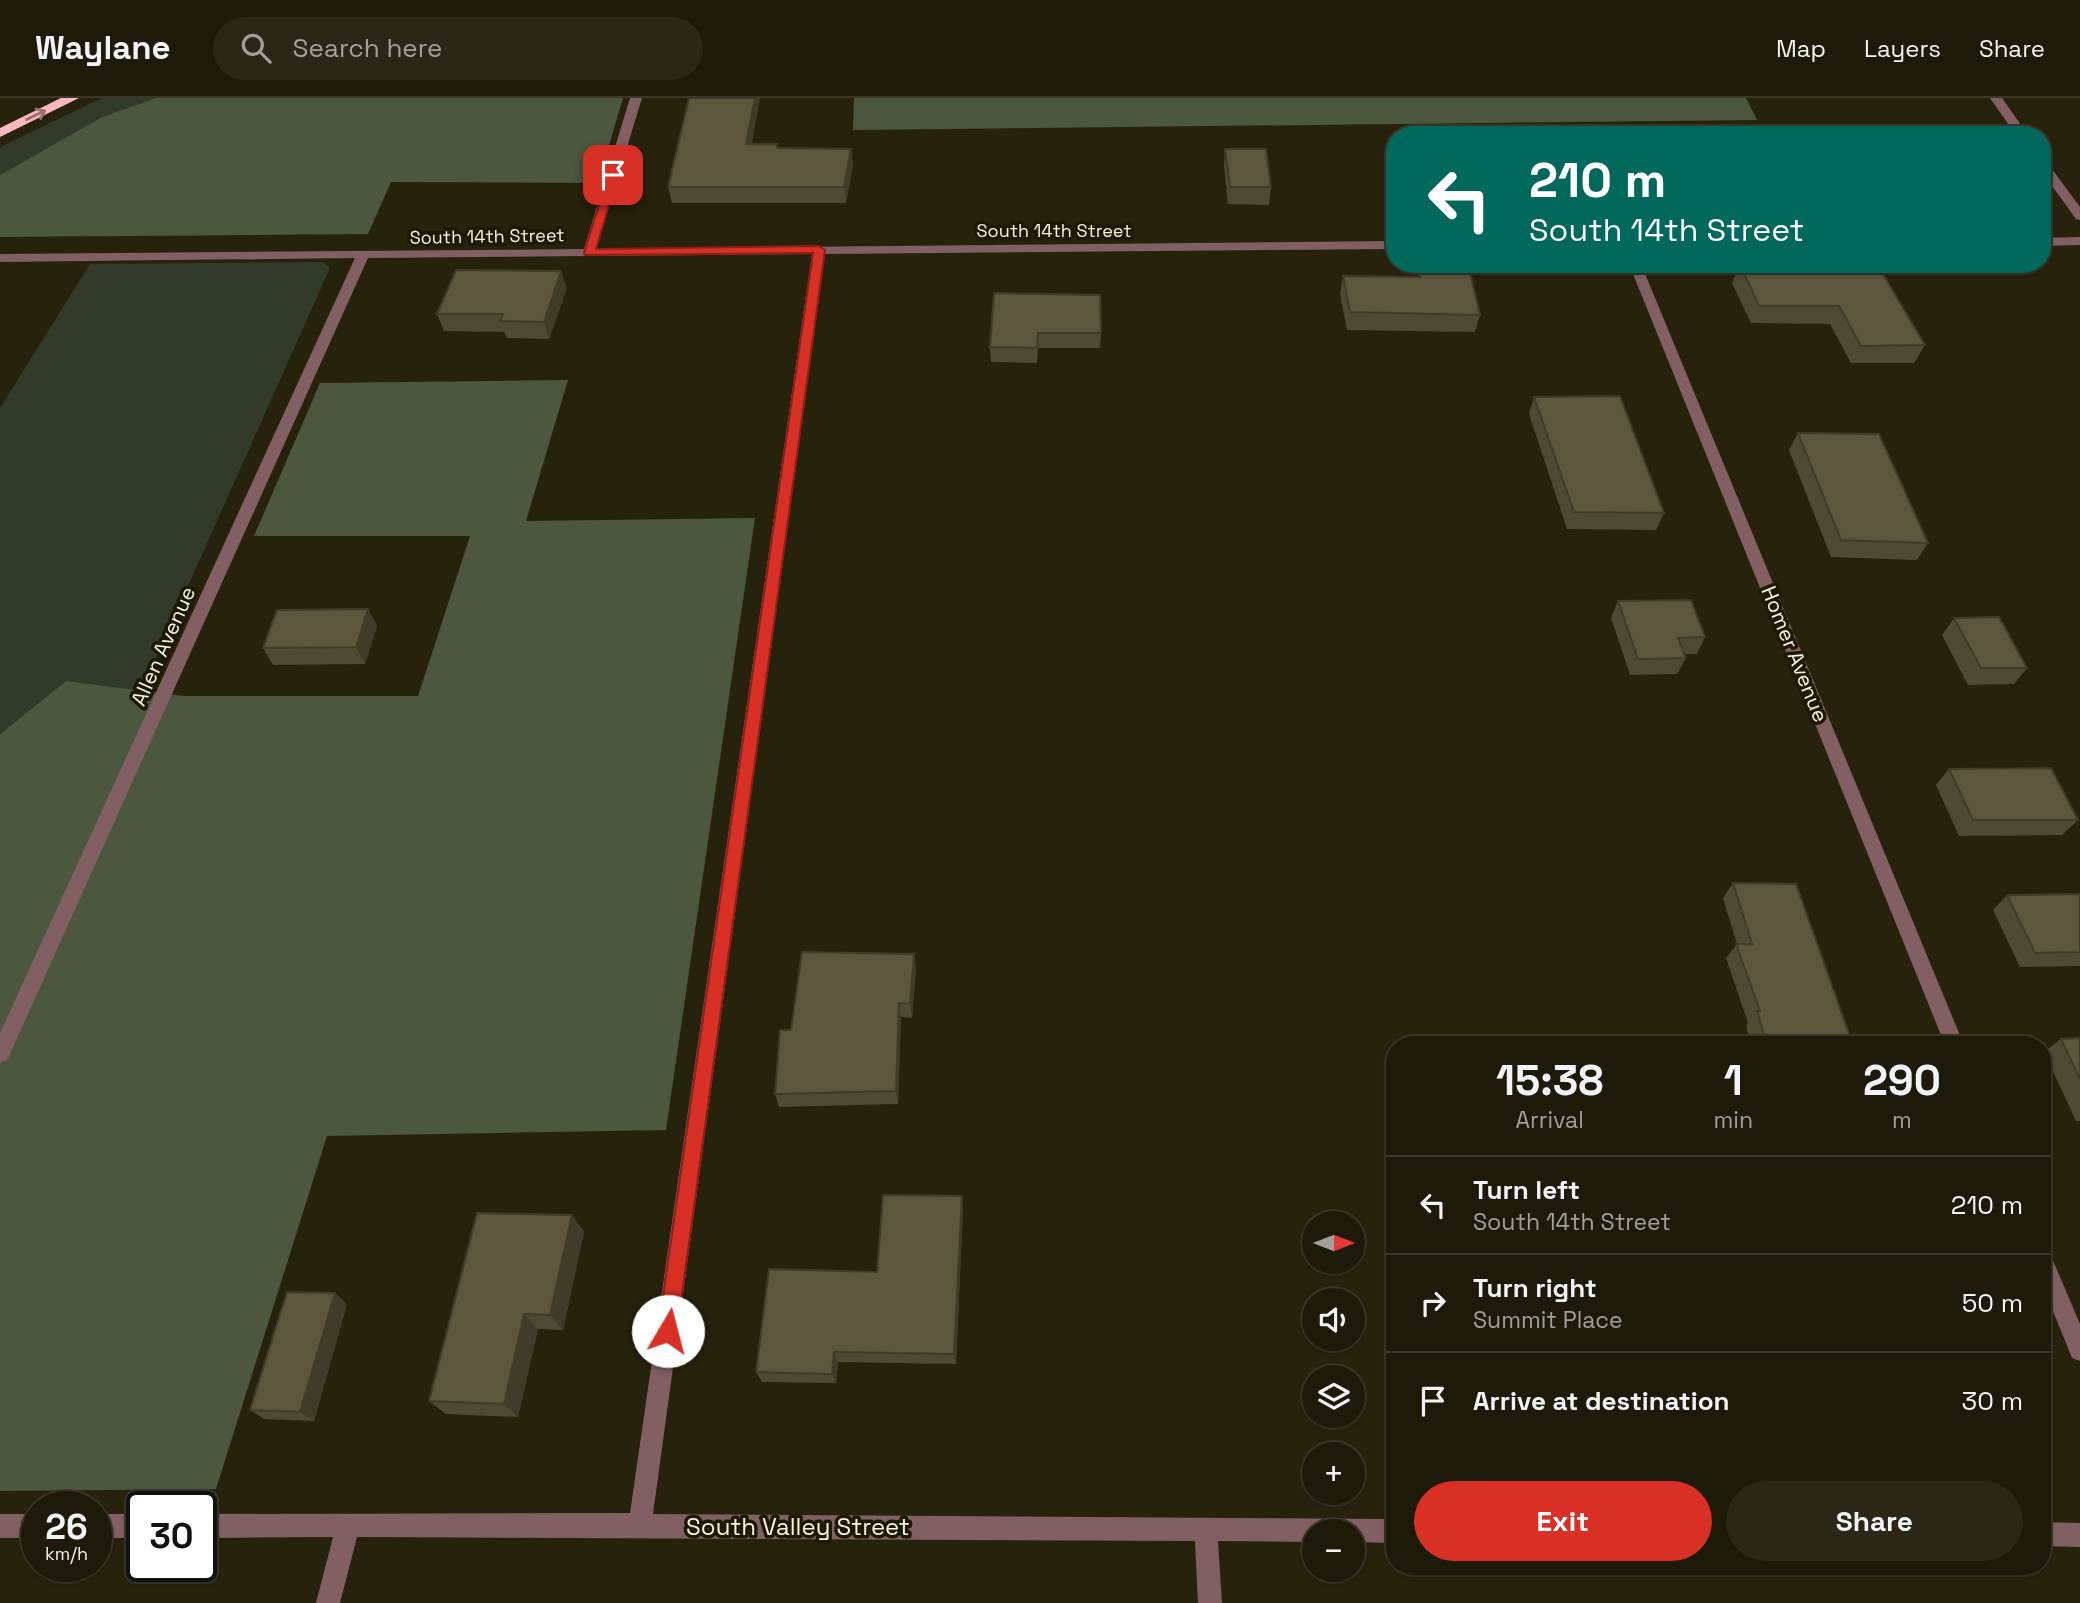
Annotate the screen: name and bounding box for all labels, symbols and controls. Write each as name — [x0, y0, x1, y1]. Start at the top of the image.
search box — [213, 17, 703, 80]
text: Waylane — [35, 27, 171, 69]
icon: search — [237, 29, 275, 67]
text: Search here — [293, 31, 442, 65]
text: Map — [1776, 33, 1826, 64]
text: Layers — [1864, 33, 1941, 64]
text: Share — [1979, 33, 2045, 64]
one-way arrow — [25, 108, 46, 122]
pin — [583, 145, 643, 205]
text: 210 m — [1529, 149, 1666, 211]
icon: left — [1414, 154, 1505, 245]
icon: arrive — [594, 156, 632, 194]
text: South 14th Street — [1529, 210, 1804, 250]
street label: South 14th Street — [977, 219, 1131, 242]
street label: South 14th Street — [409, 223, 565, 249]
street label: Allen Avenue — [125, 582, 201, 710]
street label: Homer Avenue — [1755, 582, 1835, 726]
text: 15:38 — [1496, 1054, 1603, 1107]
text: 1 — [1724, 1054, 1743, 1107]
text: 290 — [1863, 1054, 1941, 1107]
text: Arrival — [1516, 1105, 1584, 1135]
text: min — [1713, 1105, 1753, 1135]
text: m — [1892, 1105, 1912, 1135]
text: Turn left — [1473, 1173, 1580, 1207]
icon: left — [1414, 1186, 1452, 1224]
text: 210 m — [1951, 1188, 2023, 1222]
text: South 14th Street — [1473, 1207, 1671, 1237]
north arrow — [1302, 1211, 1365, 1274]
map controls — [1302, 1211, 1365, 1582]
text: Turn right — [1473, 1271, 1597, 1305]
icon: right — [1414, 1284, 1452, 1322]
text: 50 m — [1962, 1286, 2023, 1320]
button: sound — [1302, 1288, 1365, 1351]
position arrow — [631, 1294, 705, 1368]
text: Summit Place — [1473, 1305, 1623, 1335]
button: layers — [1302, 1365, 1365, 1428]
icon: arrive — [1414, 1382, 1452, 1420]
text: Arrive at destination — [1473, 1384, 1730, 1418]
text: 30 m — [1962, 1384, 2023, 1418]
button: + — [1302, 1442, 1365, 1505]
button: Exit — [1414, 1481, 1712, 1561]
button: Share — [1726, 1481, 2023, 1561]
speed limit sign: 30 — [126, 1491, 217, 1582]
text: 26 — [45, 1505, 88, 1549]
street label: South Valley Street — [686, 1511, 910, 1542]
button: − — [1302, 1519, 1365, 1582]
text: km/h — [45, 1542, 88, 1565]

